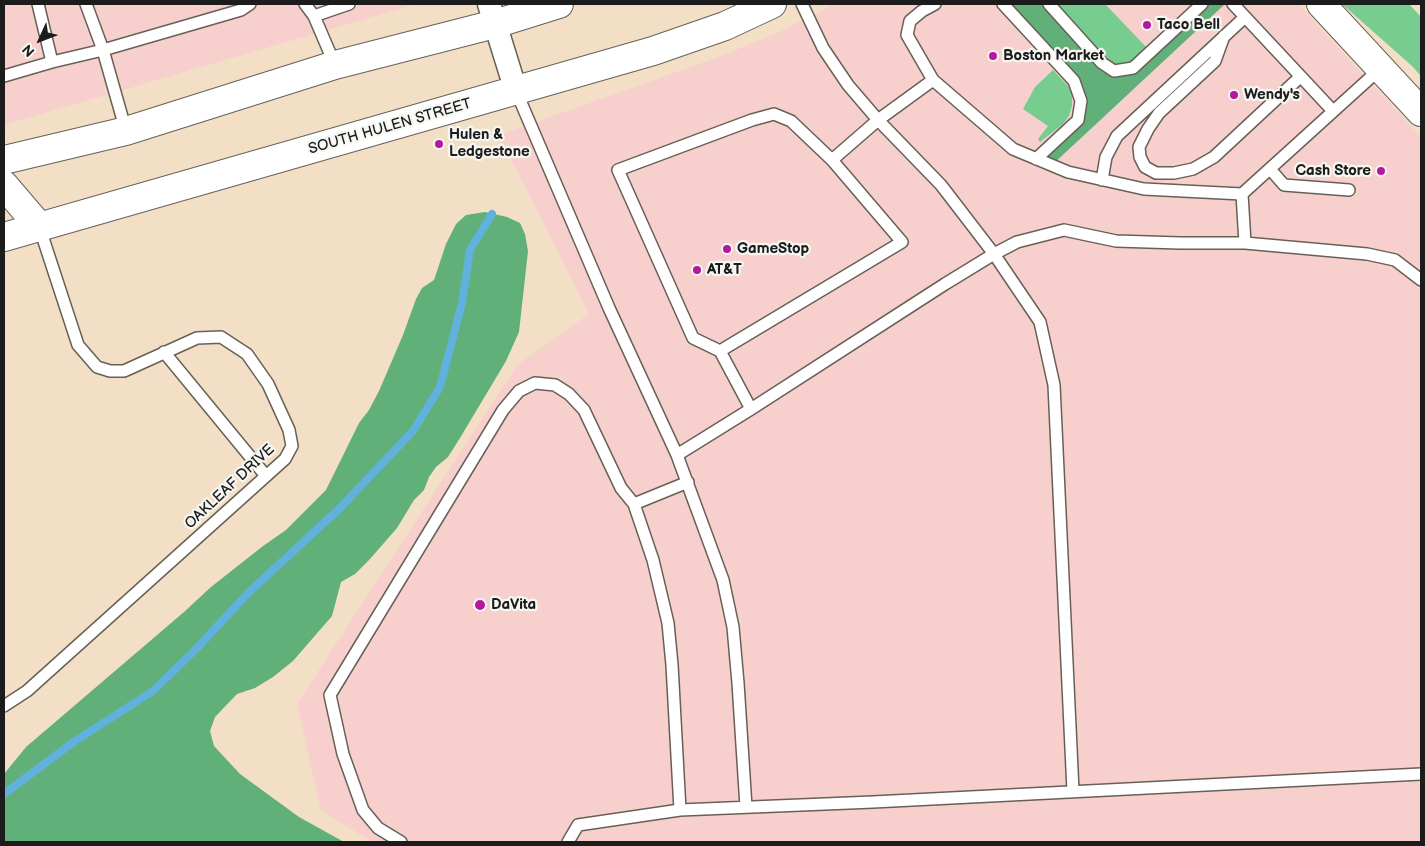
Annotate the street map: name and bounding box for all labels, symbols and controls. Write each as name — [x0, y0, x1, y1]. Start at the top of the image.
north arrow — [15, 15, 65, 65]
place label: Taco Bell — [1157, 16, 1220, 34]
marker: Taco Bell — [1141, 19, 1153, 31]
text: N — [19, 41, 38, 60]
place label: Boston Market — [1003, 47, 1104, 65]
marker: Boston Market — [987, 50, 999, 62]
place label: Wendy's — [1244, 86, 1300, 104]
marker: Wendy's — [1228, 89, 1240, 101]
street label: SOUTH HULEN STREET — [306, 95, 474, 159]
place label: Hulen & Ledgestone — [449, 126, 530, 161]
marker: Hulen & Ledgestone — [433, 138, 445, 150]
place label: Cash Store — [1295, 162, 1371, 180]
marker: Cash Store — [1375, 165, 1387, 177]
place label: GameStop — [737, 240, 809, 258]
marker: GameStop — [721, 243, 733, 255]
place label: AT&T — [707, 261, 742, 279]
marker: AT&T — [691, 264, 703, 276]
street label: OAKLEAF DRIVE — [181, 441, 279, 533]
place label: DaVita — [491, 596, 536, 614]
marker: DaVita — [473, 598, 487, 612]

